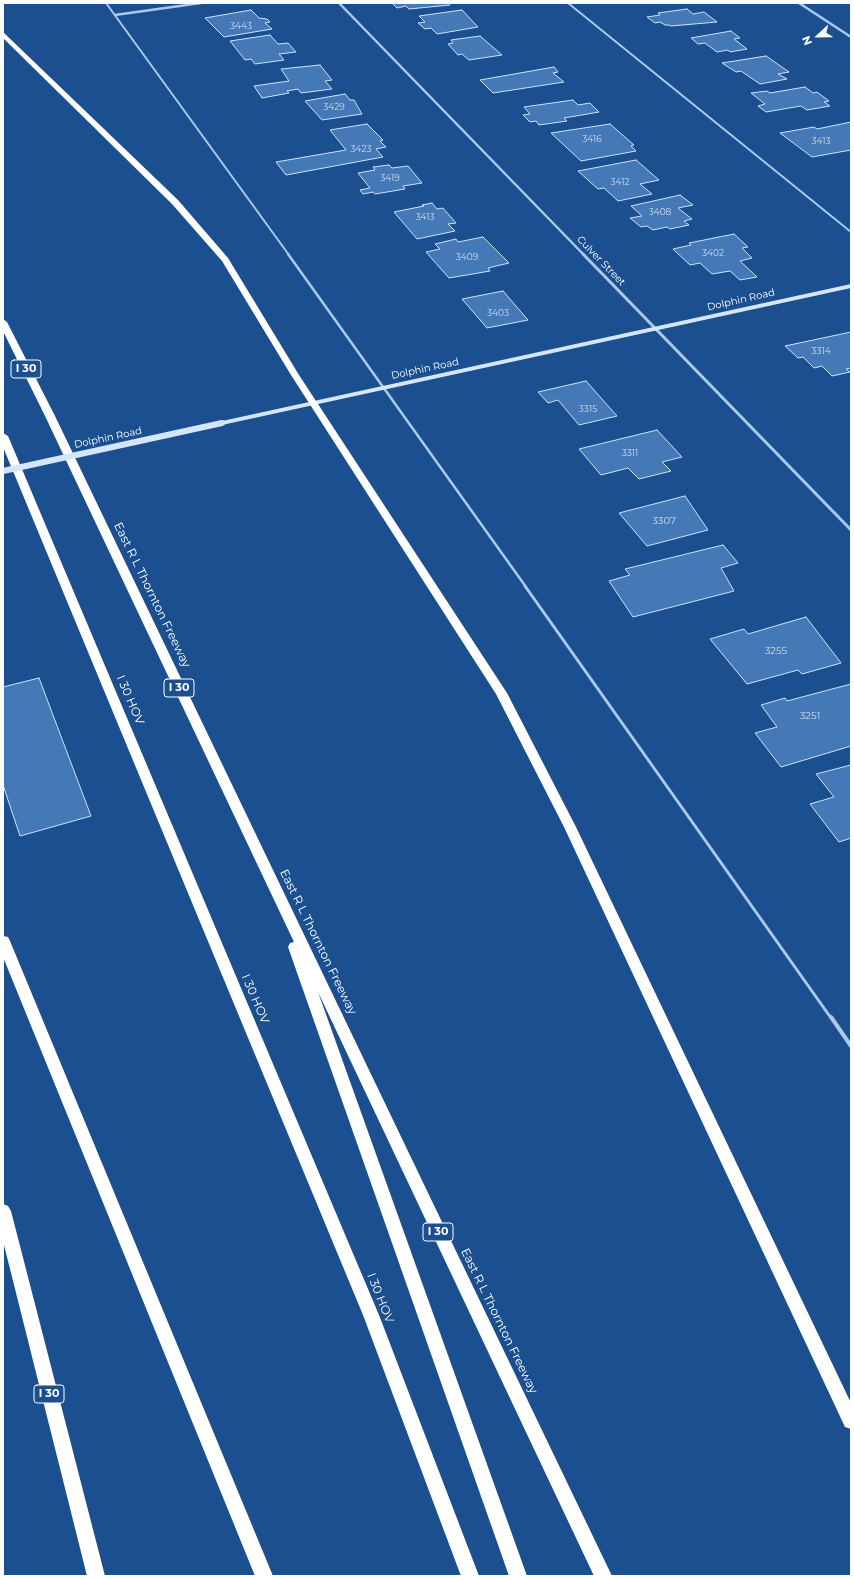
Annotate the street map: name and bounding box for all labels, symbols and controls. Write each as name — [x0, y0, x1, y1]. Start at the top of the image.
north arrow — [798, 16, 838, 56]
house number: 3443 — [230, 21, 252, 31]
text: N — [799, 34, 815, 47]
house number: 3429 — [323, 102, 345, 112]
house number: 3416 — [582, 134, 602, 144]
house number: 3413 — [811, 136, 831, 146]
house number: 3423 — [350, 144, 372, 154]
house number: 3419 — [380, 173, 400, 183]
house number: 3412 — [610, 177, 630, 187]
house number: 3408 — [649, 207, 671, 217]
house number: 3413 — [415, 212, 435, 222]
street label: Culver Street — [574, 234, 628, 288]
house number: 3402 — [702, 248, 724, 258]
house number: 3409 — [456, 252, 478, 262]
street label: Dolphin Road — [706, 286, 776, 314]
house number: 3403 — [487, 308, 509, 318]
house number: 3314 — [811, 346, 831, 356]
street label: Dolphin Road — [390, 356, 460, 382]
road number: I 30 — [11, 360, 41, 378]
house number: 3315 — [579, 404, 597, 414]
street label: Dolphin Road — [73, 425, 143, 451]
house number: 3311 — [622, 448, 638, 458]
house number: 3307 — [652, 515, 676, 527]
street label: East R L Thornton Freeway — [110, 520, 194, 670]
house number: 3255 — [765, 645, 787, 657]
street label: I 30 HOV — [113, 673, 147, 727]
road number: I 30 — [164, 679, 194, 697]
house number: 3251 — [800, 710, 820, 722]
street label: East R L Thornton Freeway — [276, 867, 360, 1017]
street label: I 30 HOV — [238, 972, 272, 1026]
road number: I 30 — [423, 1223, 453, 1241]
street label: East R L Thornton Freeway — [457, 1246, 541, 1396]
street label: I 30 HOV — [363, 1271, 397, 1325]
road number: I 30 — [34, 1385, 64, 1403]

